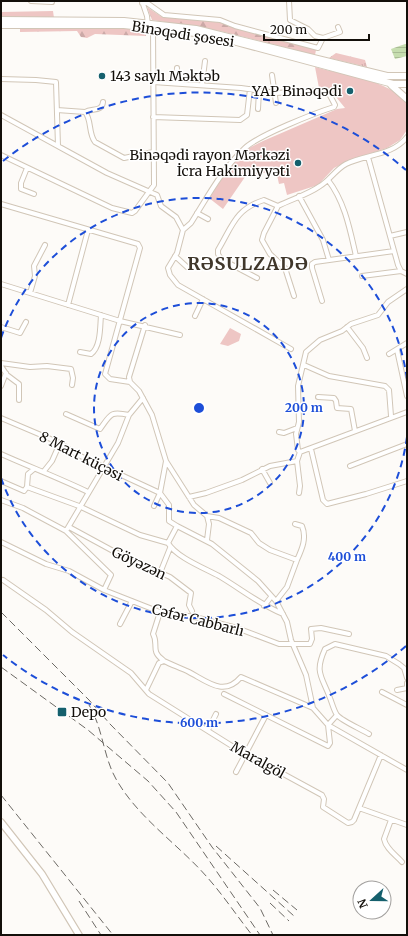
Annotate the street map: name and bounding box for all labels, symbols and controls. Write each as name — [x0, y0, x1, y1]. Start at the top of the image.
scale bar — [264, 16, 369, 42]
street label: Binəqədi şosesi — [130, 17, 236, 51]
text: 200 m — [270, 22, 307, 37]
place label: 143 saylı Məktəb — [110, 67, 220, 85]
marker: 143 saylı Məktəb — [97, 71, 107, 81]
place label: YAP Binəqədi — [251, 82, 342, 100]
marker: YAP Binəqədi — [345, 86, 355, 96]
place label: Binəqədi rayon Mərkəzi İcra Hakimiyyəti — [130, 146, 290, 180]
marker: Binəqədi rayon Mərkəzi İcra Hakimiyyəti — [293, 158, 303, 168]
district label: RƏSULZADƏ — [187, 252, 309, 275]
text: 200 m — [285, 400, 323, 415]
centre of rings — [192, 401, 206, 415]
street label: 8 Mart küçəsi — [36, 427, 126, 485]
street label: Göyəzən — [109, 543, 169, 583]
text: 400 m — [328, 549, 366, 564]
street label: Cəfər Cabbarlı — [150, 600, 246, 640]
place label: Depo — [71, 703, 106, 721]
marker: Depo — [56, 706, 68, 718]
text: 600 m — [180, 715, 218, 730]
street label: Maralgöl — [227, 738, 289, 783]
north arrow — [352, 880, 392, 920]
text: N — [354, 897, 371, 910]

